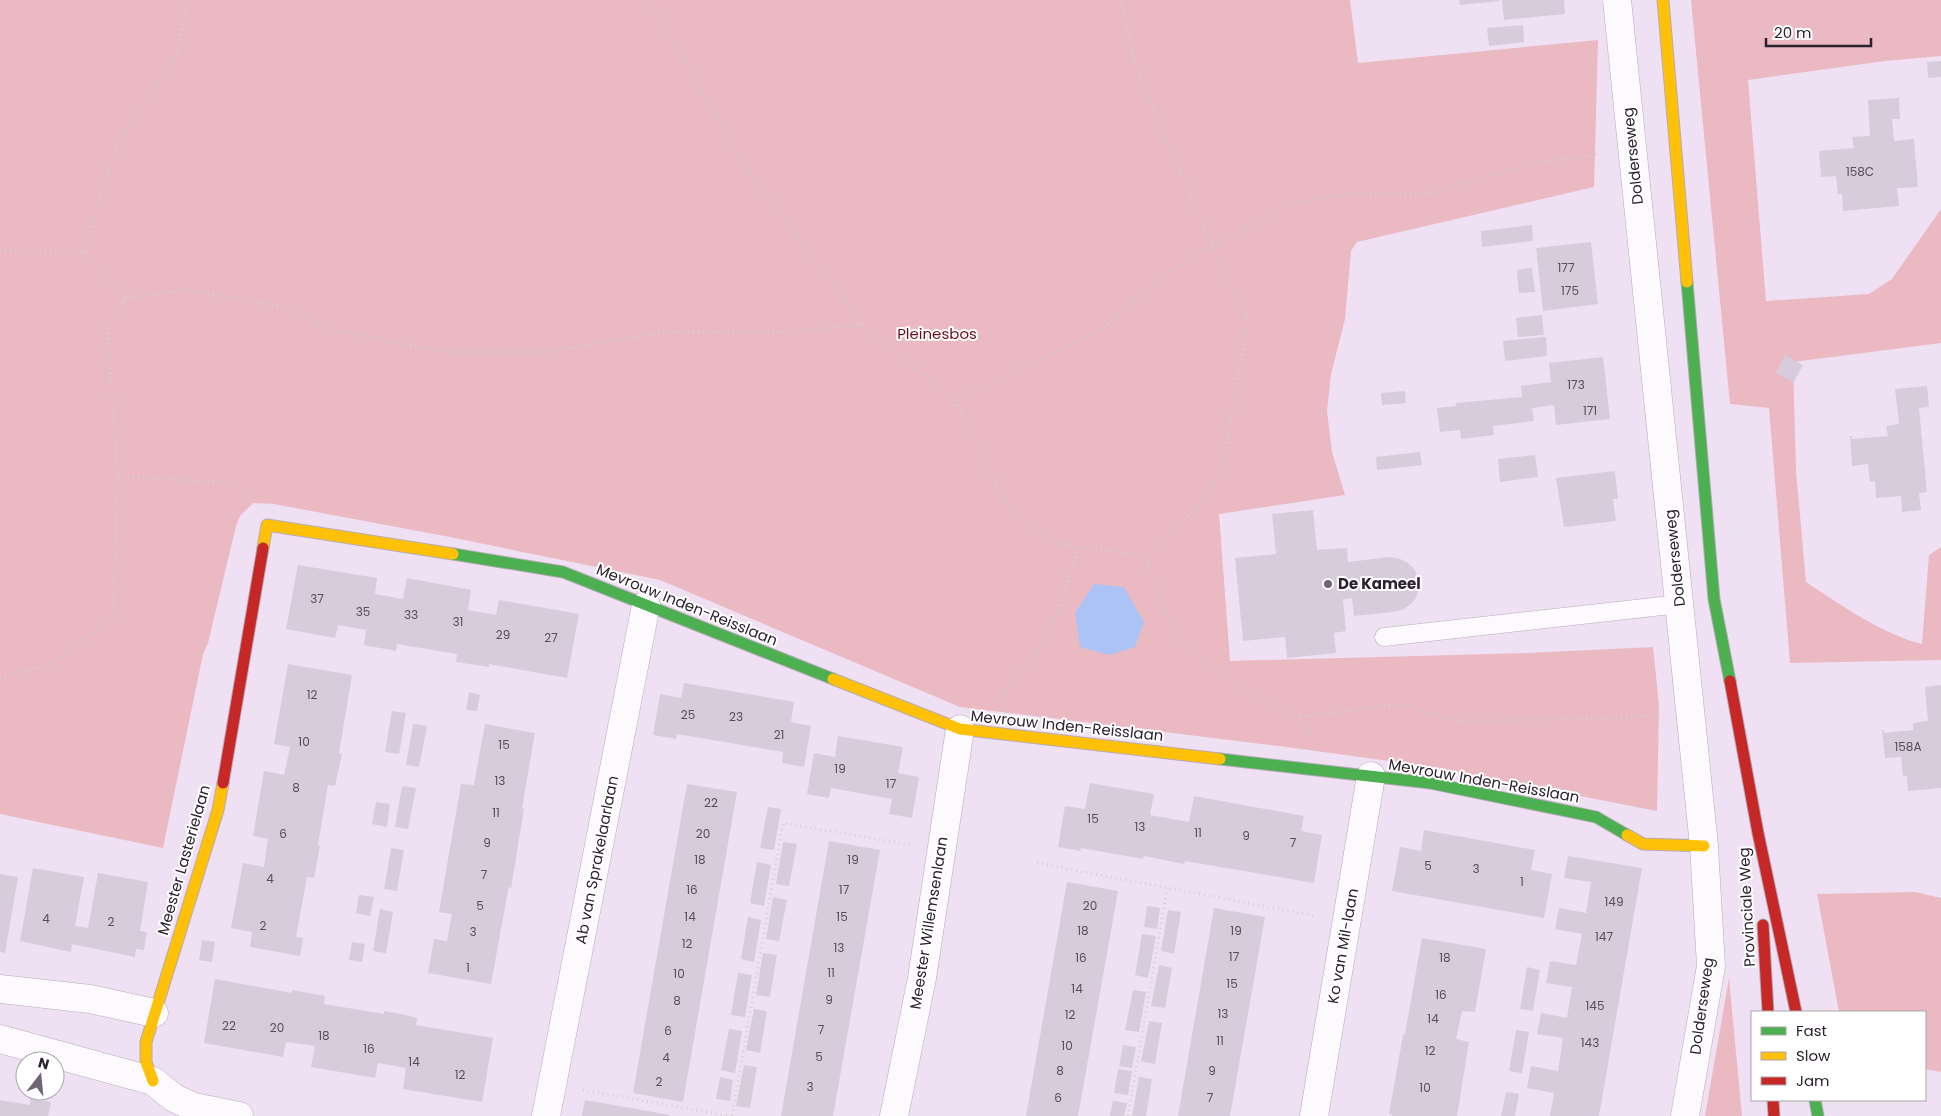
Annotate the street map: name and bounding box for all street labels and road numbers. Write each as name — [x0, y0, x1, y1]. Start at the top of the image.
street label: Dolderseweg — [1617, 106, 1648, 206]
street label: Dolderseweg — [1659, 508, 1690, 608]
street label: Mevrouw Inden-Reisslaan — [593, 559, 781, 651]
street label: Mevrouw Inden-Reisslaan — [970, 705, 1164, 746]
street label: Mevrouw Inden-Reisslaan — [1387, 753, 1581, 808]
street label: Ab van Sprakelaarlaan — [570, 774, 623, 946]
street label: Meester Lasterielaan — [152, 782, 215, 937]
street label: Meester Willemsenlaan — [904, 835, 953, 1011]
street label: Provinciale Weg — [1733, 847, 1760, 967]
street label: Ko van Mil-laan — [1322, 887, 1363, 1005]
street label: Dolderseweg — [1684, 956, 1719, 1056]

